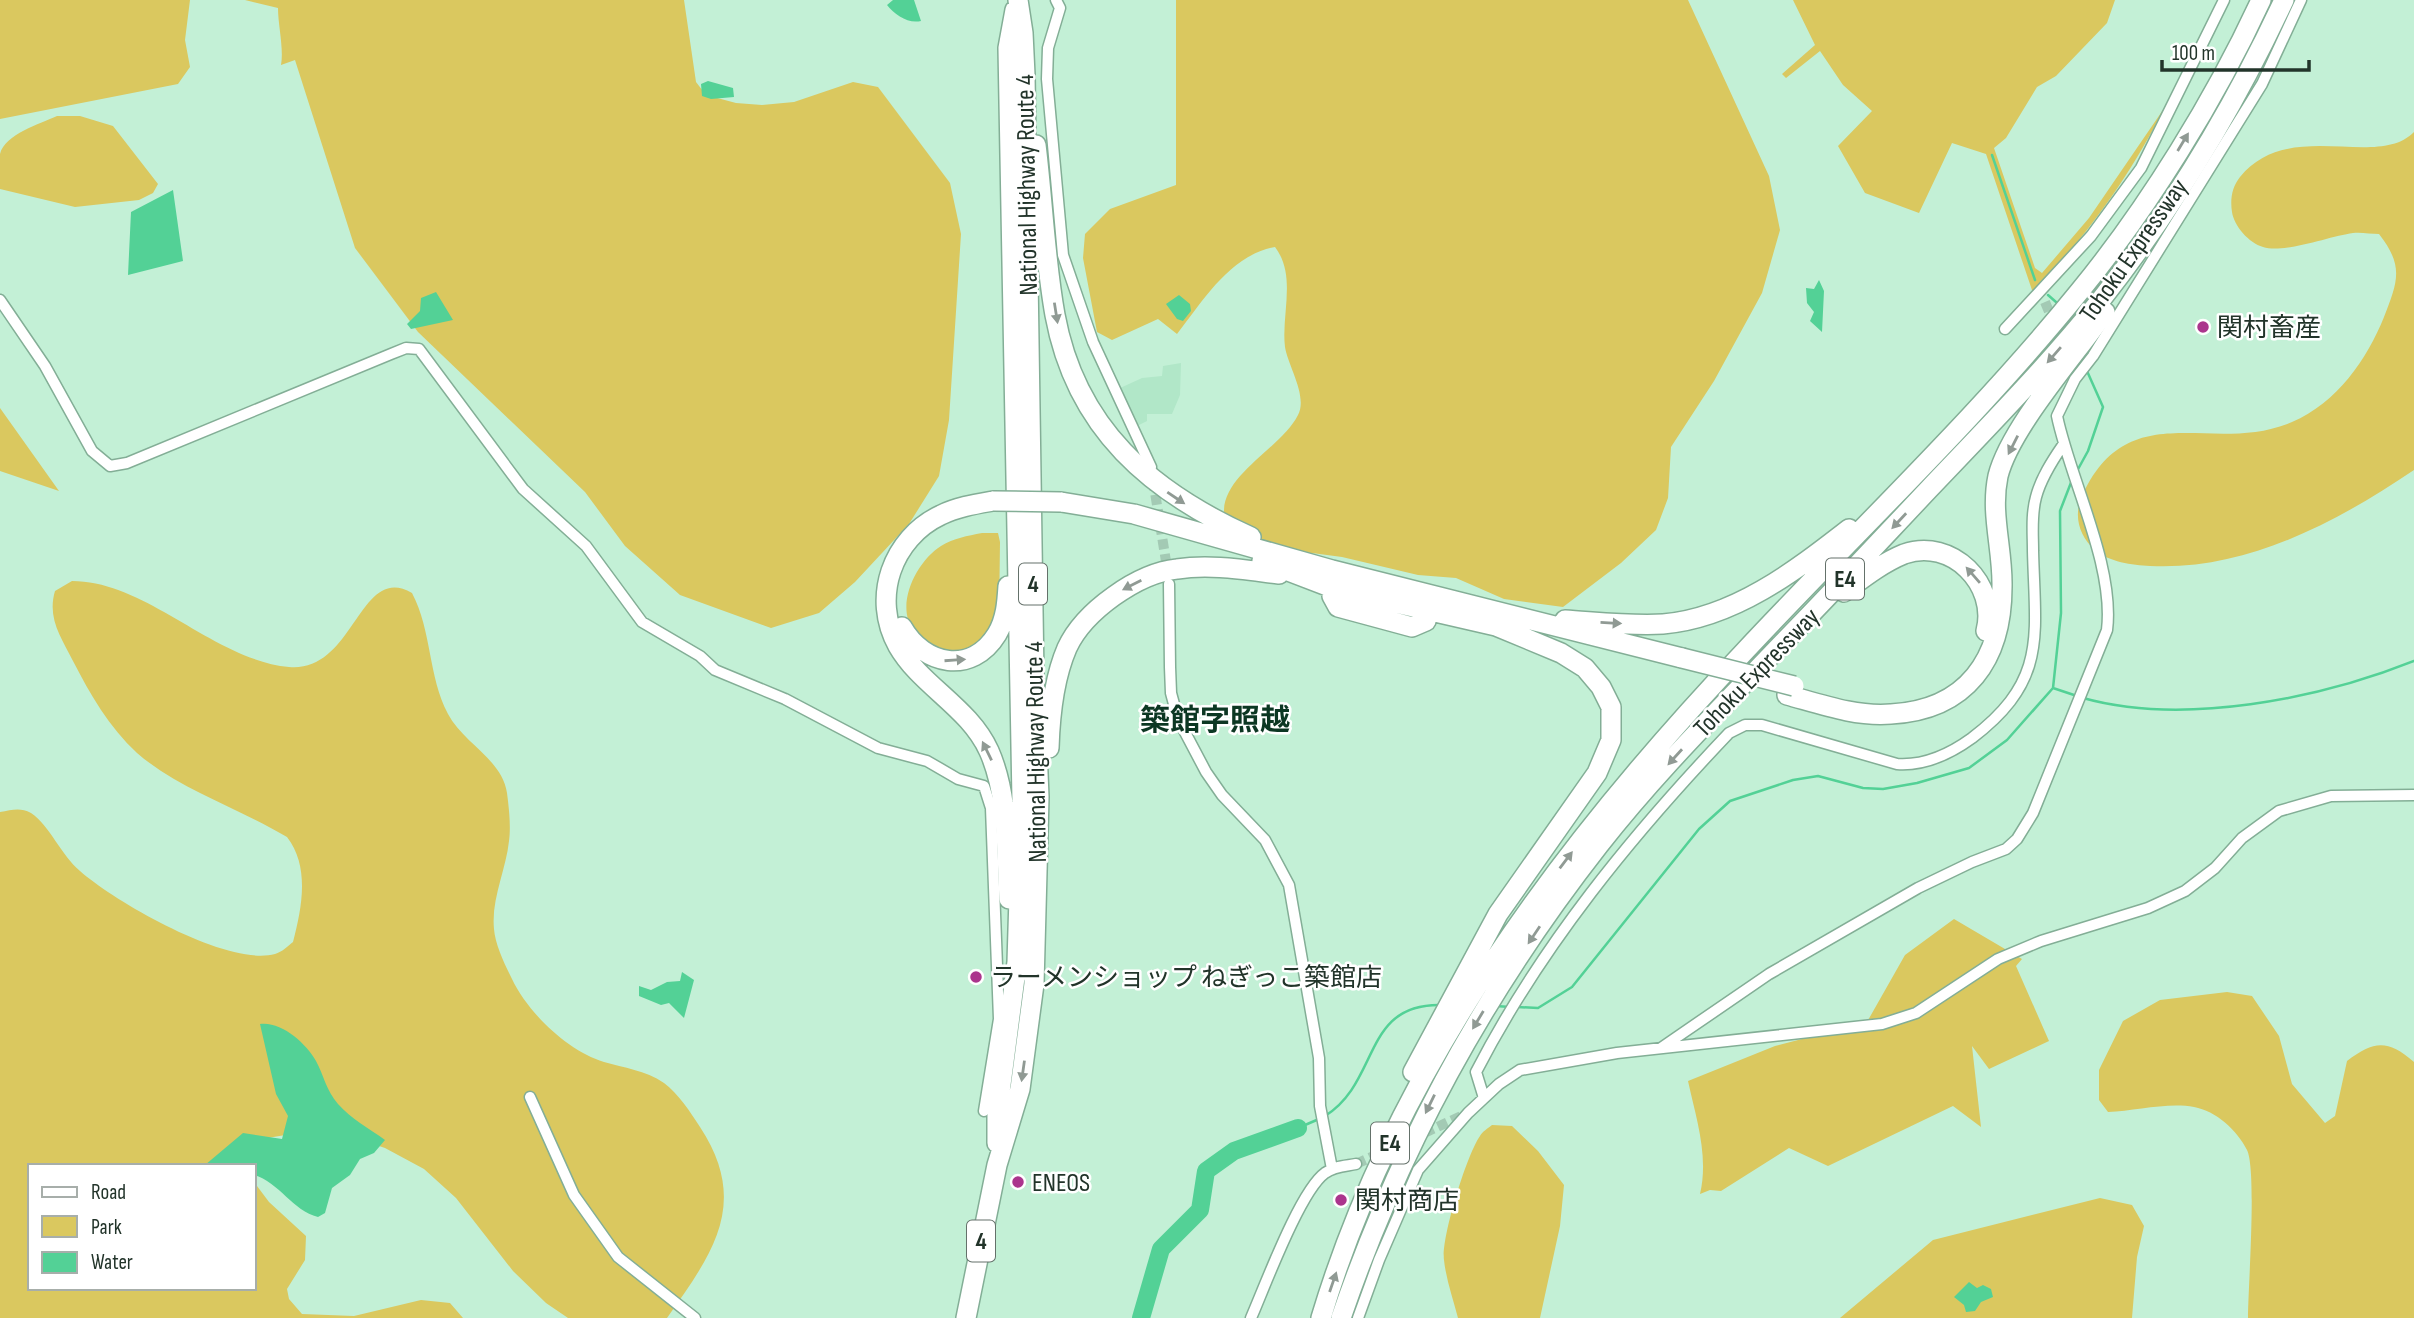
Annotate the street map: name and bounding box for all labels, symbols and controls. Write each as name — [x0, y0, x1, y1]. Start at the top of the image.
scale bar — [2162, 28, 2309, 72]
text: 100 m — [2172, 41, 2215, 66]
street label: National Highway Route 4 — [1010, 74, 1045, 296]
one-way arrow — [2177, 132, 2189, 151]
street label: Tohoku Expressway — [2073, 173, 2195, 328]
one-way arrow — [1051, 302, 1062, 324]
place label: 関村畜産 — [2217, 313, 2321, 344]
marker: 関村畜産 — [2195, 319, 2211, 335]
one-way arrow — [2046, 346, 2062, 364]
one-way arrow — [2007, 435, 2018, 455]
one-way arrow — [1167, 491, 1185, 505]
one-way arrow — [1891, 512, 1907, 530]
road number: E4 — [1826, 558, 1864, 600]
road number: 4 — [1019, 564, 1047, 604]
one-way arrow — [1966, 567, 1981, 584]
one-way arrow — [1122, 579, 1142, 591]
street label: Tohoku Expressway — [1688, 602, 1826, 744]
one-way arrow — [1600, 618, 1622, 629]
street label: National Highway Route 4 — [1019, 641, 1054, 863]
one-way arrow — [944, 654, 966, 665]
district label: 築館字照越 — [1140, 703, 1290, 739]
one-way arrow — [981, 741, 993, 761]
one-way arrow — [1668, 749, 1684, 766]
one-way arrow — [1559, 851, 1573, 870]
one-way arrow — [1527, 926, 1541, 944]
place label: ラーメンショップ ねぎっこ築館店 — [990, 963, 1382, 994]
marker: ラーメンショップ ねぎっこ築館店 — [968, 969, 984, 985]
one-way arrow — [1472, 1011, 1484, 1030]
one-way arrow — [1017, 1060, 1028, 1082]
one-way arrow — [1425, 1094, 1436, 1114]
road number: E4 — [1371, 1122, 1409, 1163]
legend — [28, 1164, 256, 1290]
place label: ENEOS — [1032, 1168, 1090, 1199]
marker: ENEOS — [1010, 1174, 1026, 1190]
text: Road — [91, 1180, 126, 1205]
place label: 関村商店 — [1355, 1186, 1459, 1217]
marker: 関村商店 — [1333, 1192, 1349, 1208]
text: Park — [91, 1215, 122, 1240]
road number: 4 — [967, 1220, 995, 1261]
text: Water — [91, 1250, 133, 1275]
one-way arrow — [1328, 1271, 1339, 1292]

